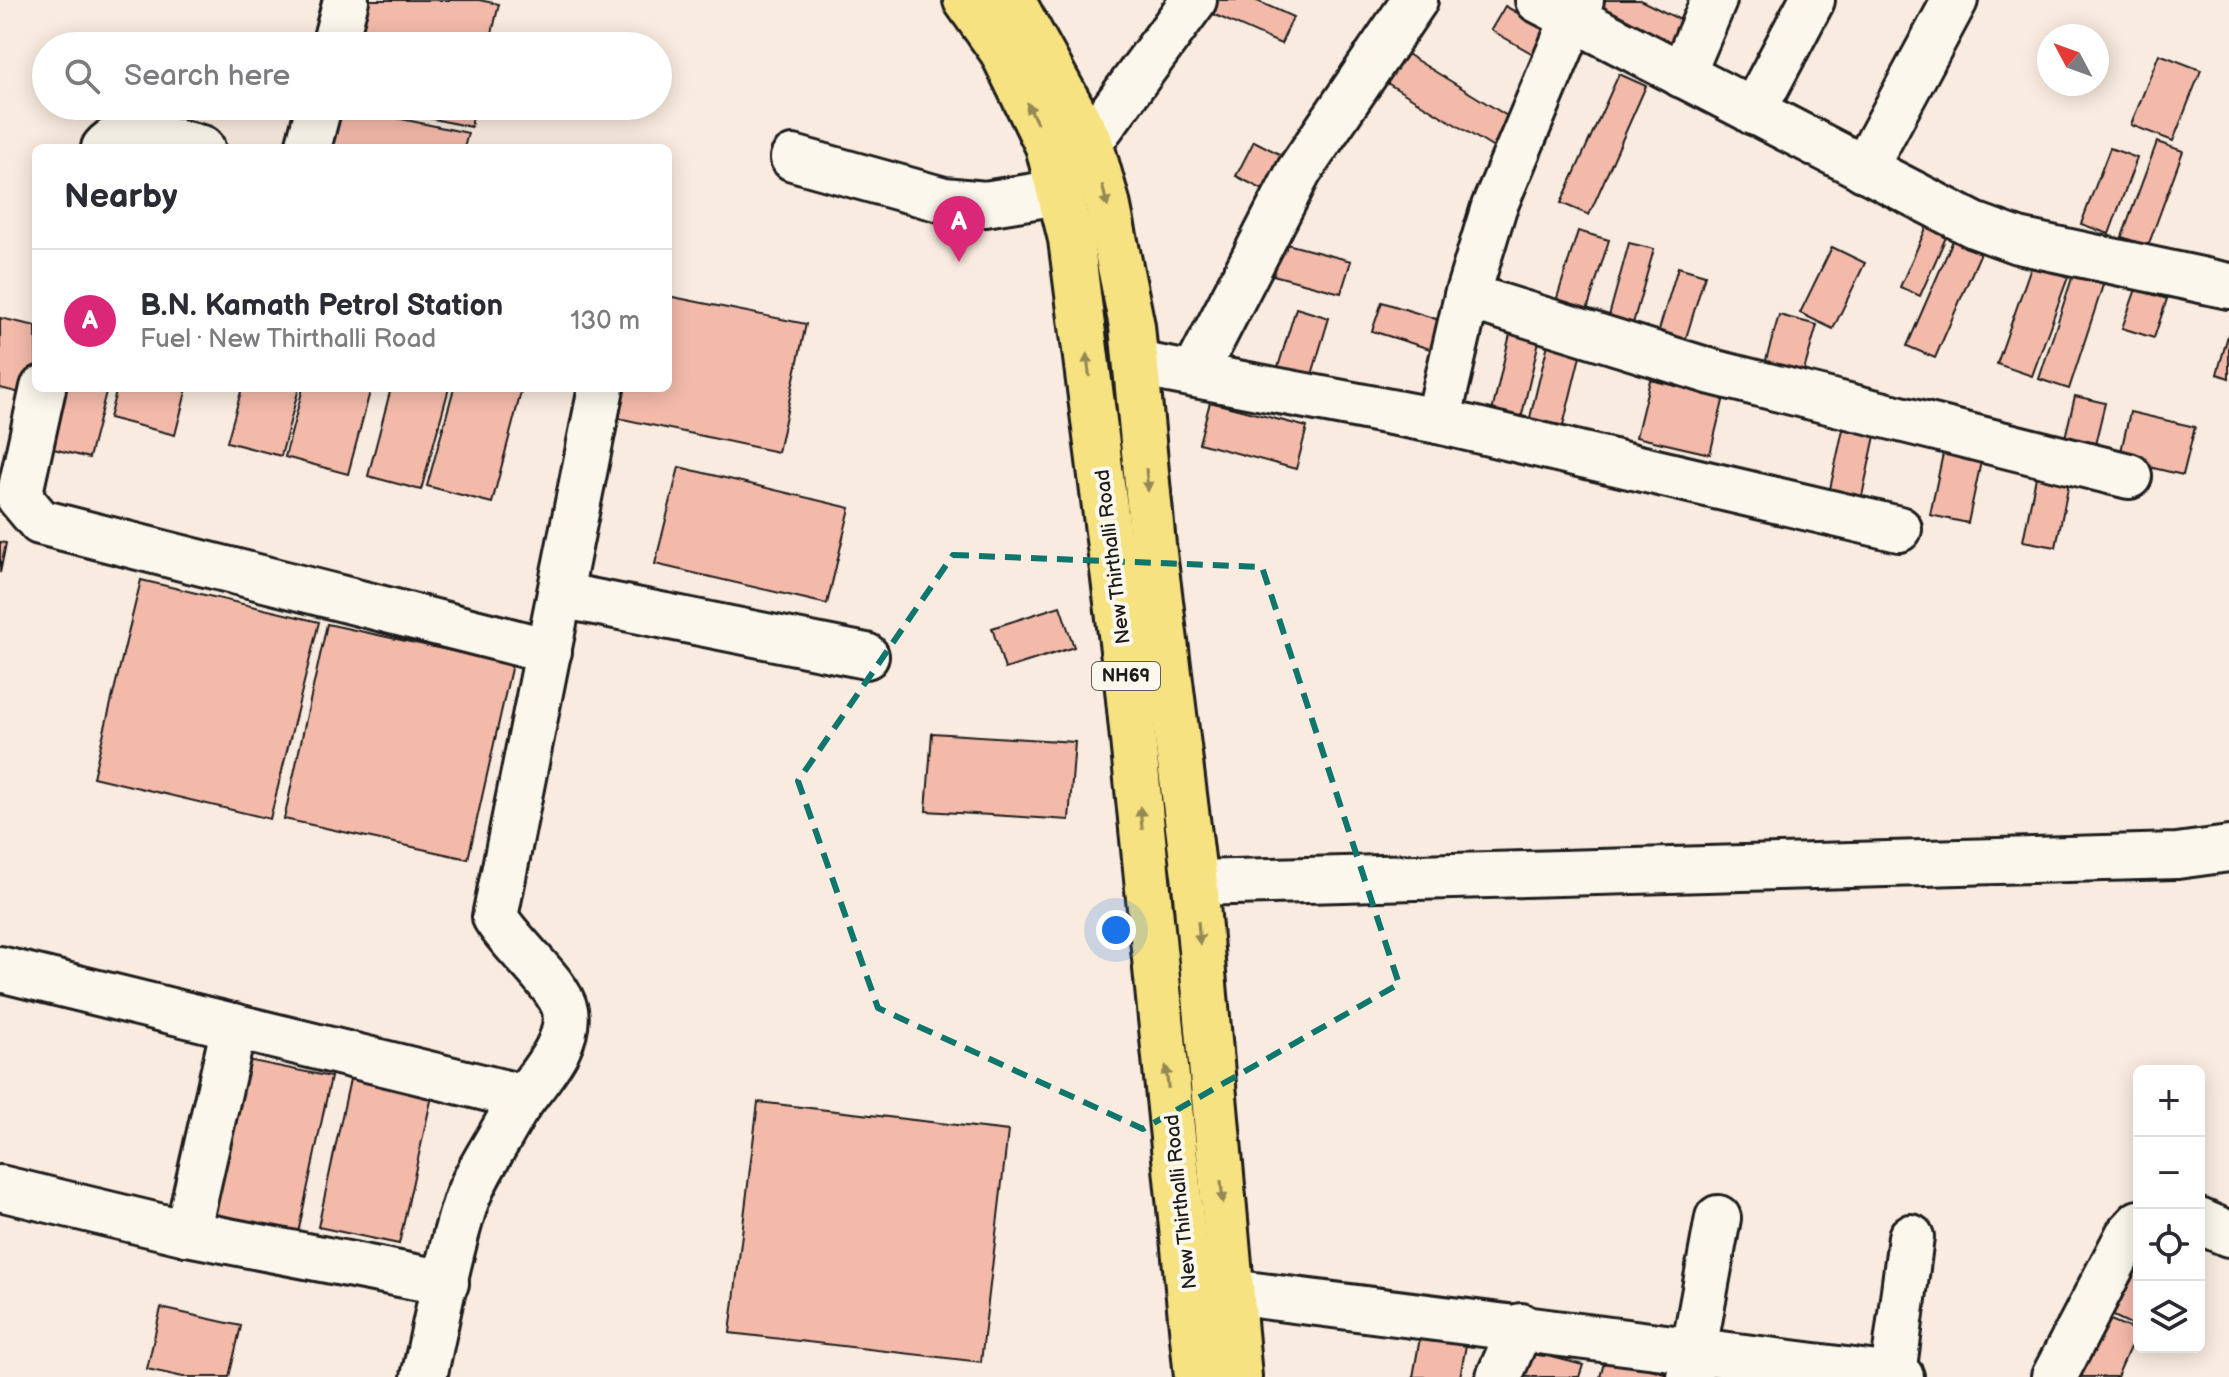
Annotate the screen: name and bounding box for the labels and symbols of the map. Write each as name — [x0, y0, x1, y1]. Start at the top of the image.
north arrow — [2037, 24, 2109, 96]
one-way arrow — [1025, 101, 1039, 124]
one-way arrow — [1099, 183, 1112, 208]
pin: A — [933, 196, 985, 262]
one-way arrow — [1081, 352, 1094, 377]
street label: New Thirthalli Road — [1090, 468, 1136, 646]
one-way arrow — [1141, 468, 1154, 493]
road number: NH69 — [1092, 662, 1160, 690]
one-way arrow — [1134, 805, 1147, 830]
your location — [1096, 910, 1136, 950]
one-way arrow — [1193, 921, 1206, 946]
one-way arrow — [1161, 1064, 1174, 1089]
street label: New Thirthalli Road — [1160, 1113, 1202, 1291]
one-way arrow — [1216, 1180, 1229, 1205]

